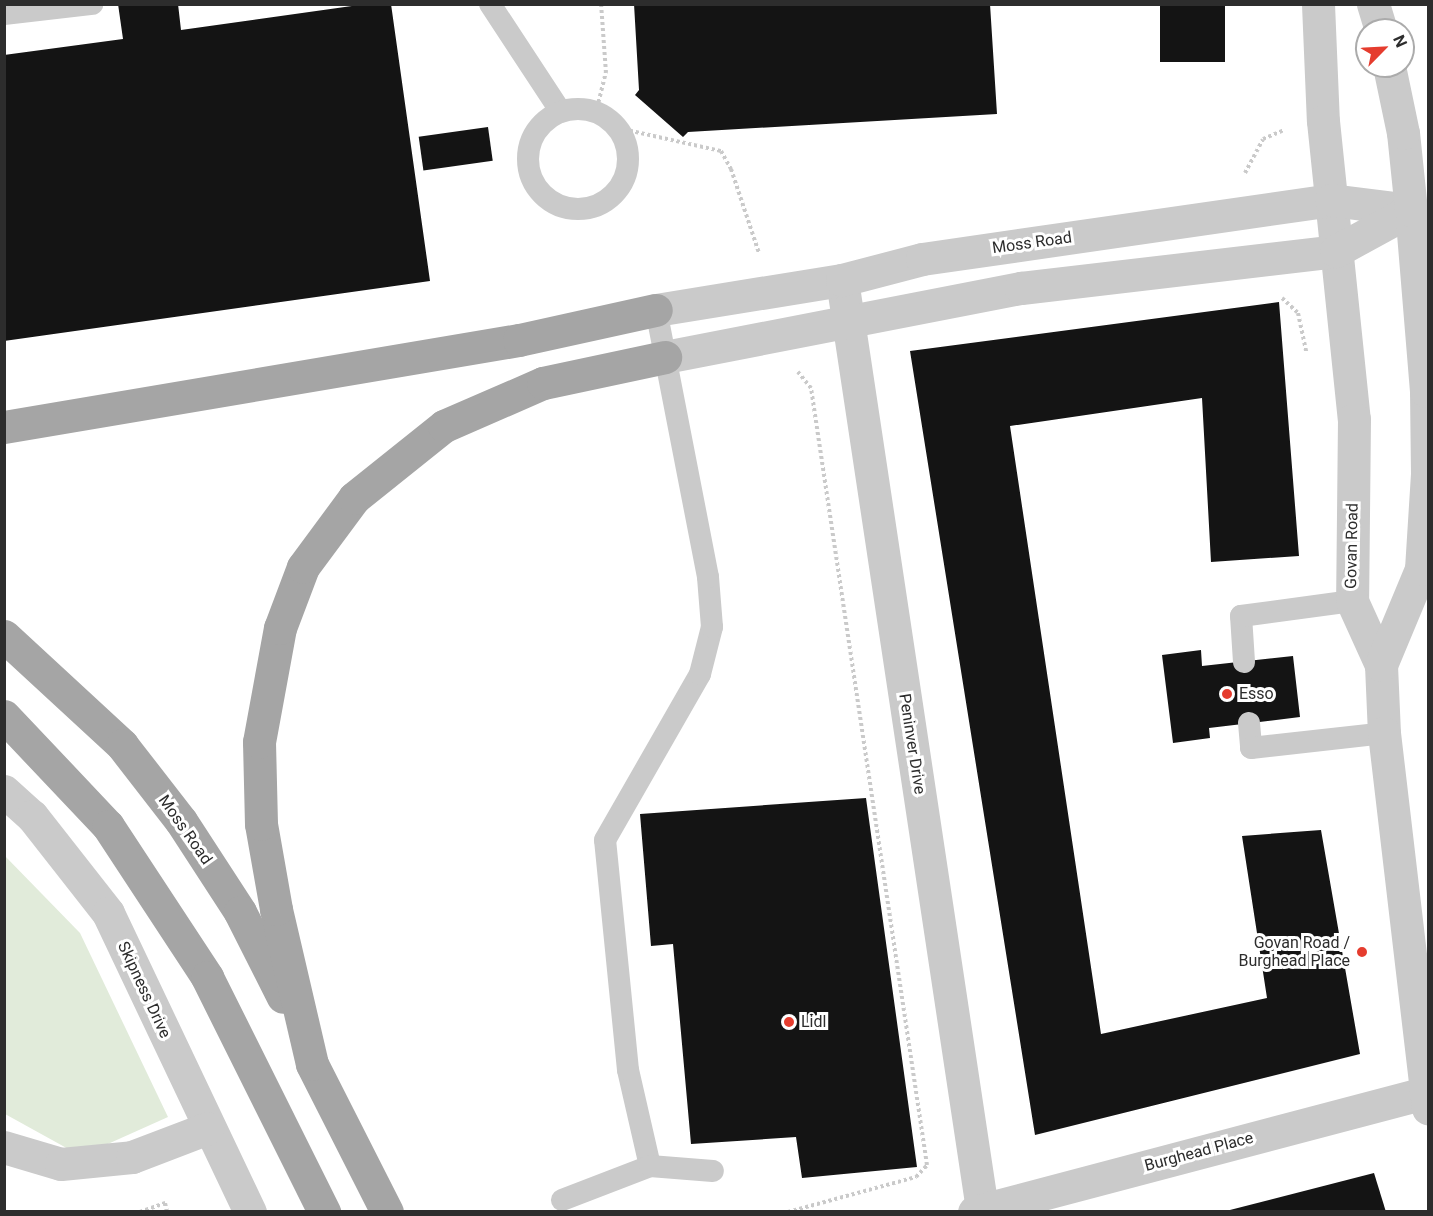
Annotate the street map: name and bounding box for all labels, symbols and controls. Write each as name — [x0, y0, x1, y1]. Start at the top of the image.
north arrow — [1355, 18, 1415, 78]
text: N — [1389, 32, 1411, 50]
street label: Moss Road — [991, 228, 1073, 258]
street label: Govan Road — [1342, 503, 1362, 589]
place label: Esso — [1239, 684, 1274, 704]
marker: Esso — [1220, 687, 1234, 701]
street label: Peninver Drive — [895, 692, 929, 796]
street label: Moss Road — [154, 792, 216, 868]
place label: Govan Road / Burghead Place — [1238, 933, 1350, 971]
street label: Skipness Drive — [113, 939, 175, 1041]
marker: Govan Road / Burghead Place — [1355, 945, 1369, 959]
place label: Lidl — [801, 1012, 826, 1032]
marker: Lidl — [782, 1015, 796, 1029]
street label: Burghead Place — [1143, 1128, 1255, 1176]

